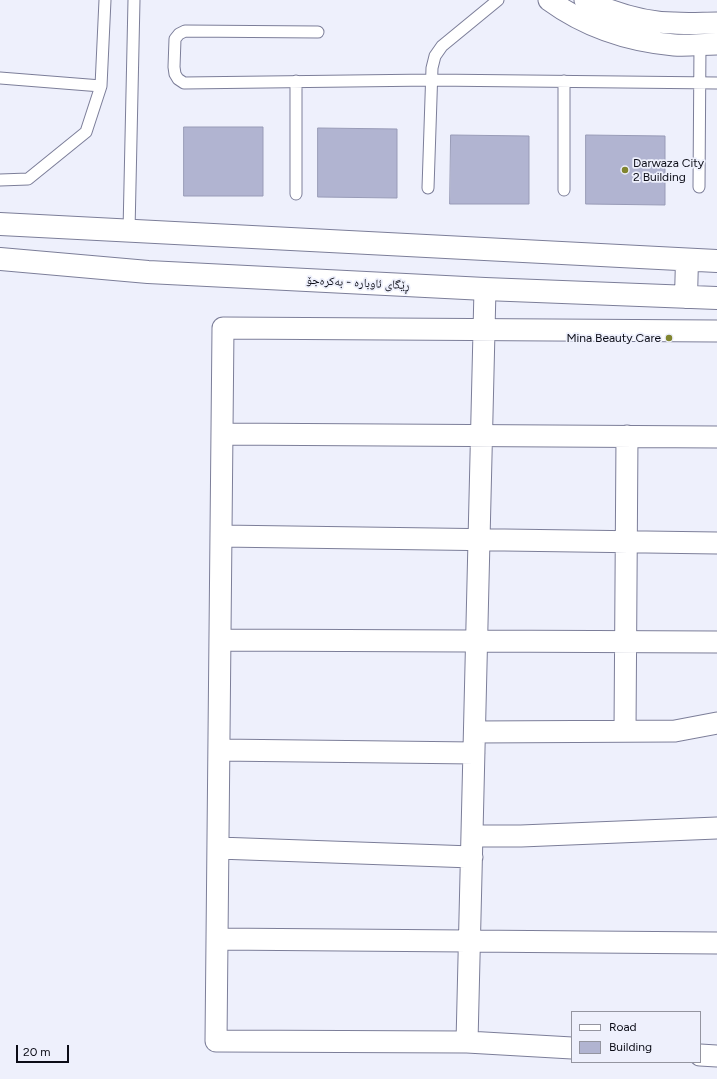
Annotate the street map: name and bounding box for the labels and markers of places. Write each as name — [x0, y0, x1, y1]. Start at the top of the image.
place label: Darwaza City 2 Building — [633, 156, 704, 184]
marker: Darwaza City 2 Building — [620, 165, 630, 175]
place label: Mina Beauty Care — [566, 331, 661, 345]
marker: Mina Beauty Care — [664, 333, 674, 343]

